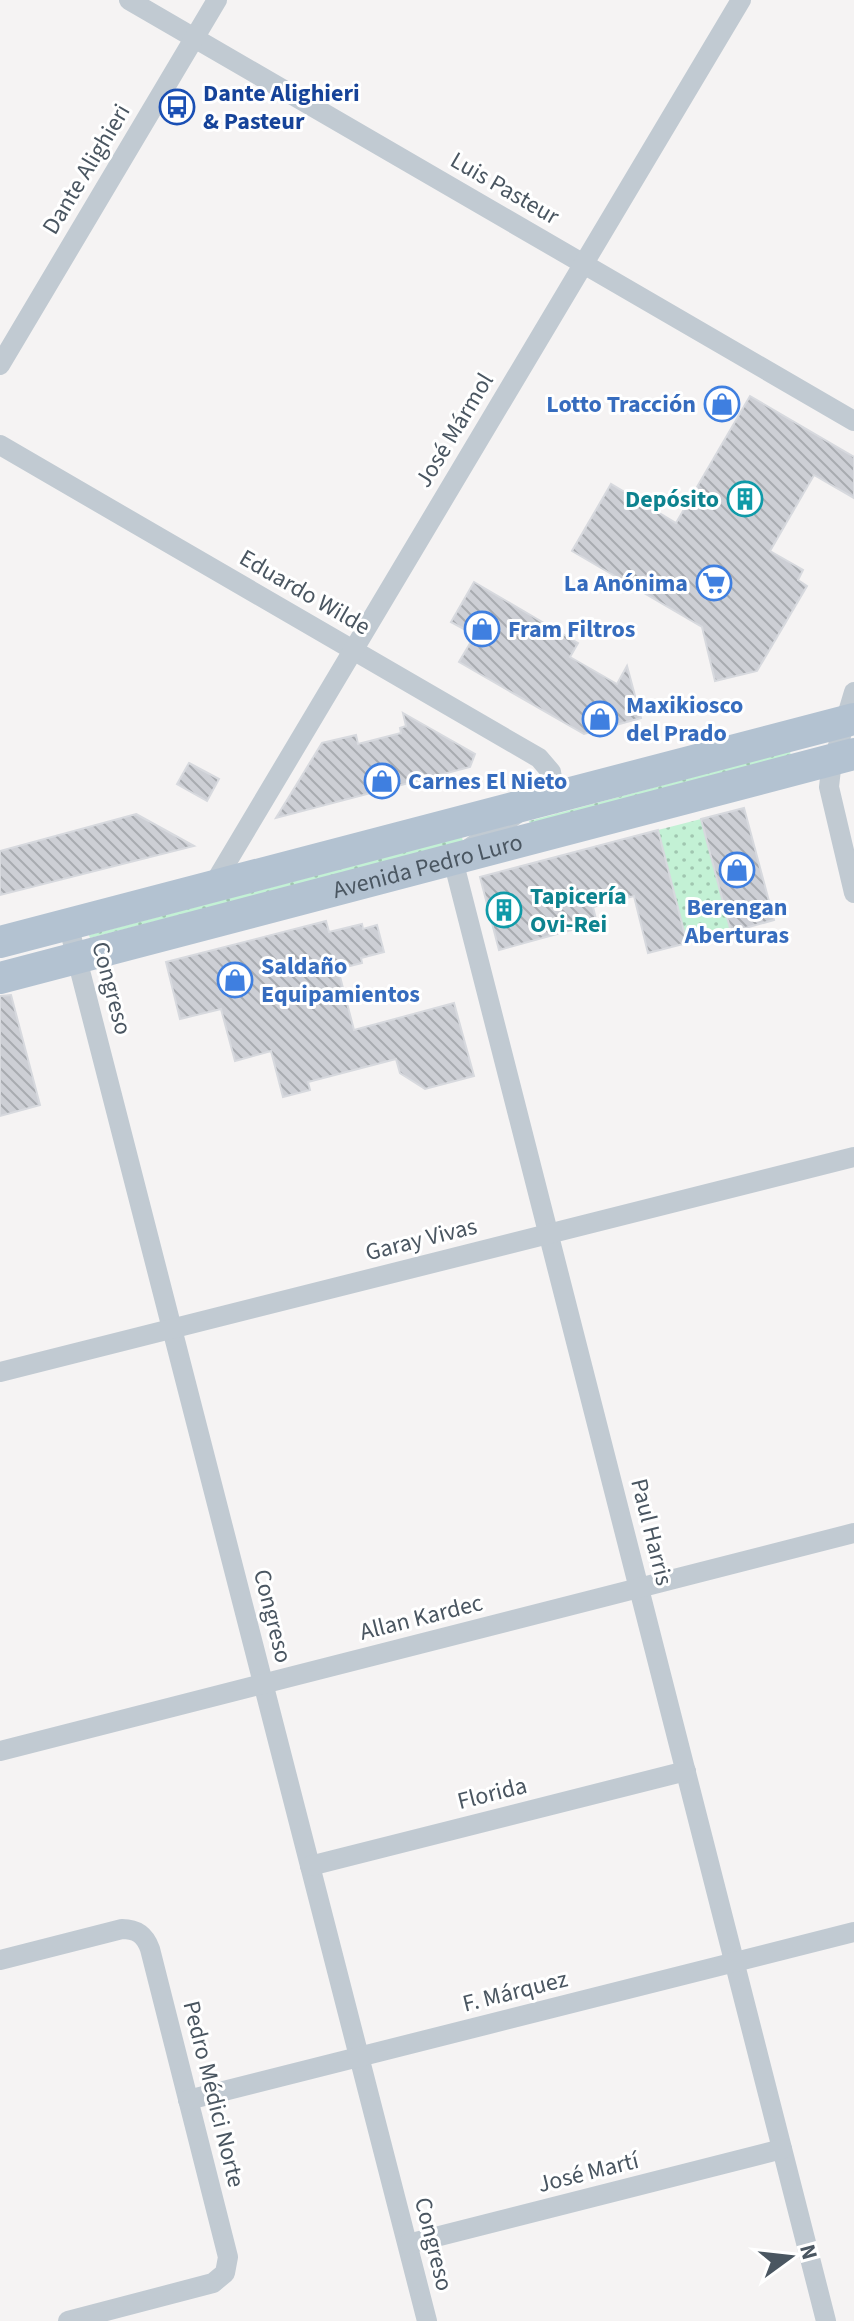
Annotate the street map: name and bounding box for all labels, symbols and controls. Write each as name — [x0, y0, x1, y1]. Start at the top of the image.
place label: Dante Alighieri & Pasteur — [203, 76, 360, 139]
bus stop icon: Dante Alighieri & Pasteur — [158, 88, 196, 126]
street label: Dante Alighieri — [34, 97, 139, 241]
street label: Luis Pasteur — [444, 143, 566, 234]
street label: José Mármol — [406, 366, 502, 494]
shop icon: Lotto Tracción — [703, 385, 741, 423]
place label: Lotto Tracción — [546, 387, 696, 422]
building icon: Depósito — [726, 480, 764, 518]
place label: Depósito — [625, 482, 719, 517]
street label: Eduardo Wilde — [233, 541, 377, 644]
supermarket icon: La Anónima — [695, 564, 733, 602]
place label: La Anónima — [564, 566, 688, 601]
shop icon: Fram Filtros — [463, 610, 501, 648]
place label: Fram Filtros — [508, 612, 635, 647]
place label: Maxikiosco del Prado — [626, 688, 743, 751]
shop icon: Maxikiosco del Prado — [581, 700, 619, 738]
shop icon: Carnes El Nieto — [363, 762, 401, 800]
place label: Carnes El Nieto — [408, 764, 567, 799]
street label: Avenida Pedro Luro — [329, 825, 526, 908]
shop icon: Berengan Aberturas — [718, 851, 756, 889]
place label: Tapicería Ovi-Rei — [530, 879, 627, 942]
place label: Berengan Aberturas — [684, 890, 789, 953]
building icon: Tapicería Ovi-Rei — [485, 891, 523, 929]
street label: Congreso — [82, 938, 141, 1039]
place label: Saldaño Equipamientos — [261, 949, 420, 1012]
shop icon: Saldaño Equipamientos — [216, 961, 254, 999]
street label: Garay Vivas — [362, 1209, 481, 1270]
street label: Paul Harris — [621, 1475, 682, 1589]
street label: Congreso — [244, 1566, 301, 1666]
street label: Allan Kardec — [356, 1585, 486, 1650]
street label: Florida — [454, 1768, 531, 1819]
street label: F. Márquez — [459, 1962, 571, 2021]
street label: Pedro Médici Norte — [173, 1997, 254, 2191]
street label: José Martí — [534, 2143, 643, 2202]
street label: Congreso — [405, 2194, 462, 2294]
north arrow — [750, 2217, 830, 2297]
text: N — [791, 2241, 826, 2263]

